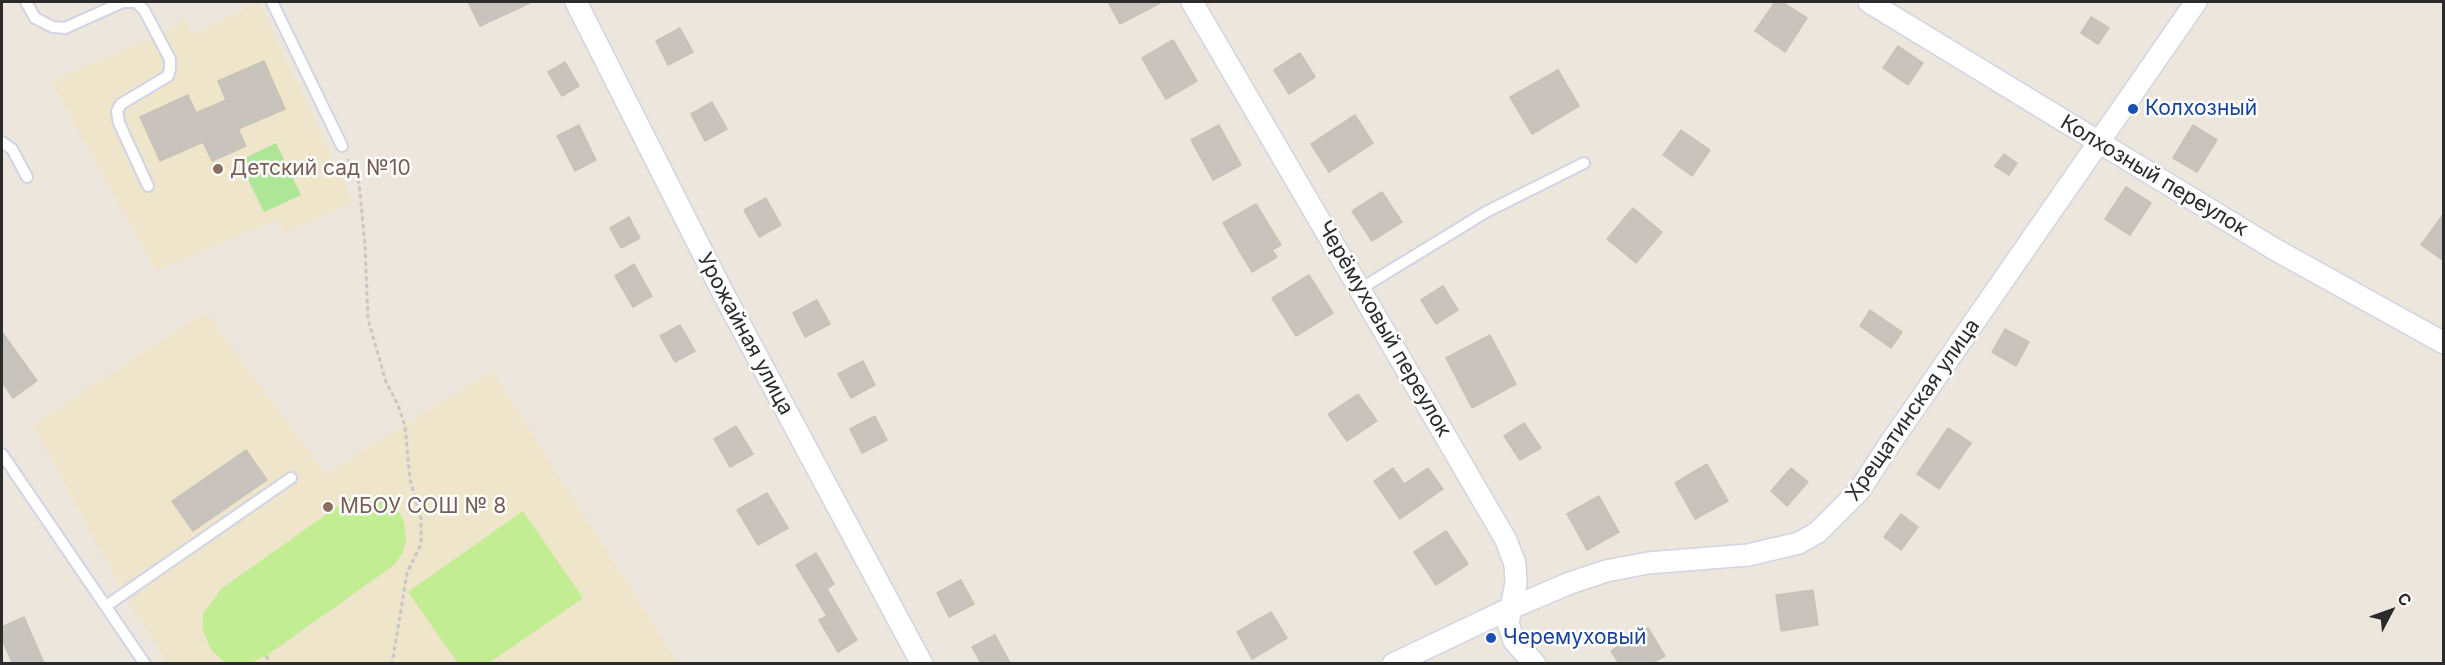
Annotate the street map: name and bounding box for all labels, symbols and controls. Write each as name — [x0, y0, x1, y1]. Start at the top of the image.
place label: Колхозный — [2145, 96, 2257, 122]
marker: Колхозный — [2126, 102, 2140, 116]
street label: Колхозный переулок — [2056, 110, 2252, 242]
place label: Детский сад №10 — [230, 156, 411, 182]
marker: Детский сад №10 — [211, 162, 225, 176]
street label: Черёмуховый переулок — [1312, 216, 1456, 442]
street label: Урожайная улица — [692, 249, 798, 419]
street label: Хрещатинская улица — [1841, 314, 1985, 506]
place label: МБОУ СОШ № 8 — [340, 494, 506, 520]
marker: МБОУ СОШ № 8 — [321, 500, 335, 514]
north arrow — [2361, 581, 2421, 641]
text: С — [2393, 588, 2416, 610]
place label: Черемуховый — [1503, 625, 1646, 651]
marker: Черемуховый — [1484, 631, 1498, 645]

